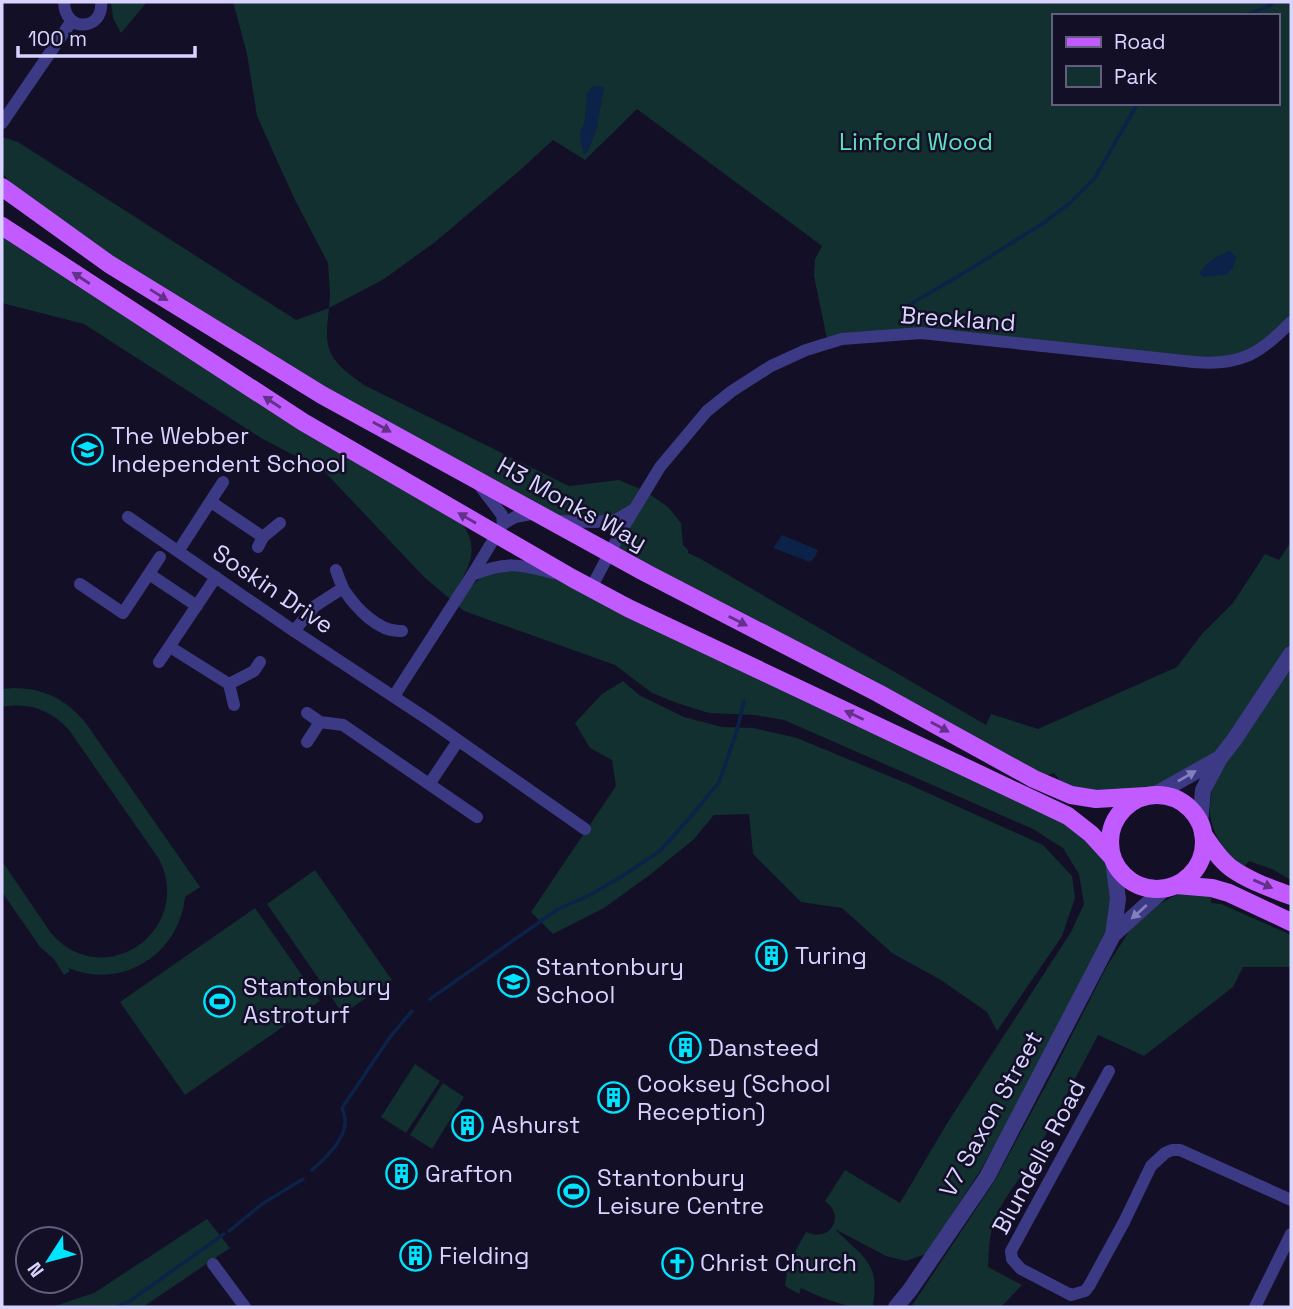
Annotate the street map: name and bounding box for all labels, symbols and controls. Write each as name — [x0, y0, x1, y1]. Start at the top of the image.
scale bar — [18, 14, 194, 58]
legend — [1052, 14, 1279, 105]
text: 100 m — [28, 25, 87, 52]
text: Road — [1114, 28, 1166, 55]
text: Park — [1114, 63, 1158, 90]
park label: Linford Wood — [839, 126, 993, 157]
one-way arrow — [71, 272, 91, 285]
one-way arrow — [149, 288, 169, 301]
street label: Breckland — [899, 299, 1017, 338]
one-way arrow — [262, 395, 282, 408]
place label: The Webber Independent School — [111, 420, 346, 479]
one-way arrow — [372, 421, 392, 433]
school or university icon: The Webber Independent School — [71, 433, 105, 467]
street label: H3 Monks Way — [492, 450, 653, 558]
one-way arrow — [458, 512, 477, 524]
street label: Soskin Drive — [207, 537, 340, 640]
one-way arrow — [728, 615, 748, 627]
one-way arrow — [844, 709, 864, 720]
one-way arrow — [930, 721, 949, 733]
one-way arrow — [1177, 771, 1197, 783]
one-way arrow — [1252, 879, 1273, 890]
one-way arrow — [1130, 904, 1148, 920]
building icon: Turing — [755, 939, 789, 973]
place label: Turing — [795, 940, 867, 971]
place label: Stantonbury School — [536, 951, 684, 1010]
school or university icon: Stantonbury School — [496, 964, 530, 998]
place label: Stantonbury Astroturf — [243, 971, 391, 1030]
sports icon: Stantonbury Astroturf — [203, 984, 237, 1018]
street label: V7 Saxon Street — [932, 1025, 1049, 1202]
building icon: Dansteed — [668, 1031, 702, 1065]
place label: Dansteed — [708, 1032, 819, 1063]
place label: Cooksey (School Reception) — [637, 1068, 831, 1127]
street label: Blundells Road — [985, 1074, 1092, 1239]
building icon: Cooksey (School Reception) — [597, 1081, 631, 1115]
building icon: Ashurst — [451, 1108, 485, 1142]
place label: Ashurst — [491, 1109, 580, 1140]
building icon: Grafton — [385, 1157, 419, 1191]
place label: Grafton — [425, 1158, 513, 1189]
place label: Stantonbury Leisure Centre — [597, 1162, 764, 1221]
sports icon: Stantonbury Leisure Centre — [557, 1175, 591, 1209]
north arrow — [14, 1225, 84, 1295]
building icon: Fielding — [399, 1239, 433, 1273]
place label: Fielding — [439, 1240, 529, 1271]
church icon: Christ Church — [660, 1246, 694, 1280]
place label: Christ Church — [700, 1247, 857, 1278]
text: N — [22, 1257, 50, 1282]

